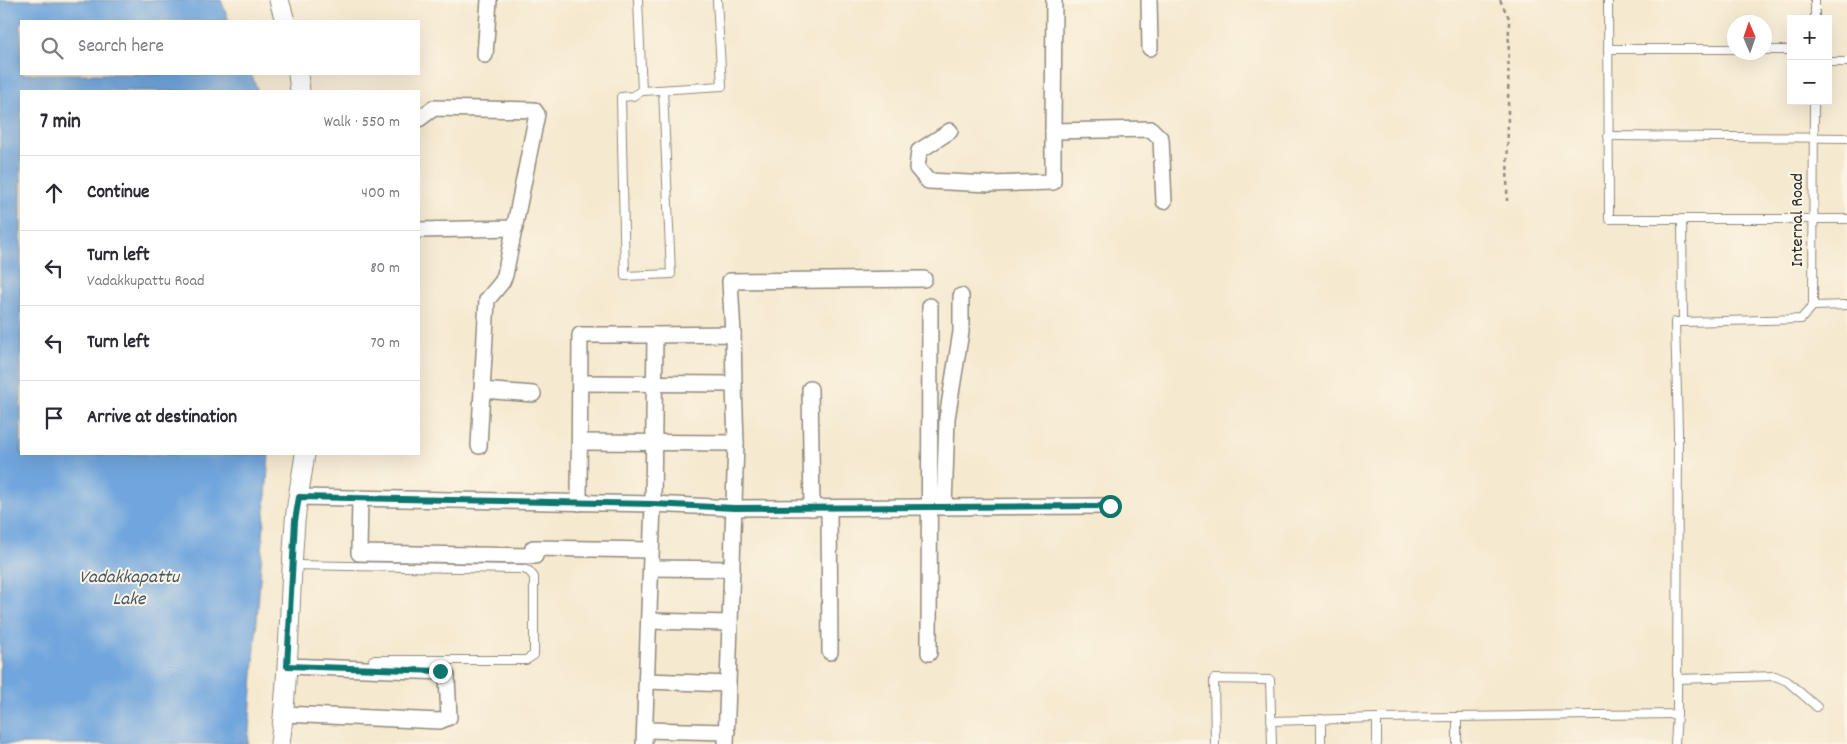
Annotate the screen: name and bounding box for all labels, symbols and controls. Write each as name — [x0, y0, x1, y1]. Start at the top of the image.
north arrow — [1727, 15, 1772, 60]
map controls — [1787, 15, 1832, 105]
button: + — [1787, 15, 1832, 60]
search box — [20, 20, 420, 75]
icon: search — [38, 34, 66, 62]
text: Search here — [78, 34, 164, 61]
button: − — [1787, 60, 1832, 105]
text: 7 min — [40, 108, 81, 138]
text: Walk · 550 m — [324, 111, 400, 134]
street label: Internal Road — [1786, 173, 1811, 267]
icon: ahead — [40, 179, 68, 207]
text: Continue — [87, 180, 149, 207]
text: 400 m — [361, 182, 400, 205]
text: Turn left — [87, 243, 150, 270]
icon: left — [40, 254, 68, 282]
text: 80 m — [370, 257, 400, 280]
text: Vadakkupattu Road — [87, 270, 204, 293]
icon: left — [40, 329, 68, 357]
text: Turn left — [87, 330, 150, 357]
text: 70 m — [370, 332, 400, 355]
icon: arrive — [40, 404, 68, 432]
text: Arrive at destination — [87, 405, 237, 432]
route start — [1099, 495, 1122, 518]
water label: Vadakkapattu Lake — [79, 565, 181, 614]
route end — [429, 660, 452, 683]

